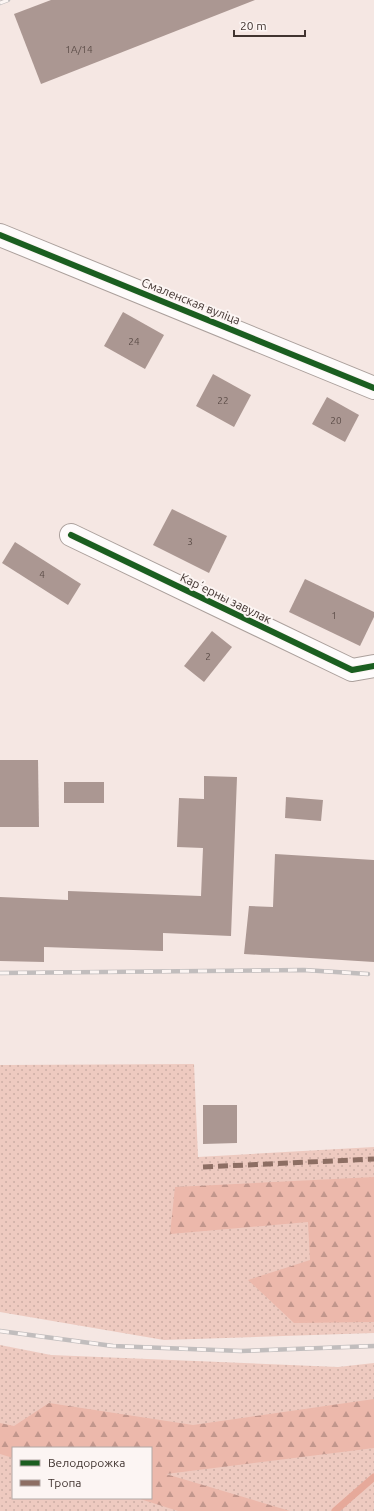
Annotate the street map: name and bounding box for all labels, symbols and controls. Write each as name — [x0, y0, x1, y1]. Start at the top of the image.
scale bar — [234, 12, 305, 38]
text: 20 m — [240, 19, 267, 32]
house number: 1А/14 — [65, 44, 93, 55]
street label: Смаленская вуліца — [140, 275, 242, 327]
house number: 24 — [128, 336, 140, 347]
house number: 22 — [217, 395, 229, 406]
house number: 20 — [330, 415, 342, 426]
house number: 3 — [187, 536, 193, 547]
house number: 4 — [39, 569, 45, 580]
street label: Карʼерны завулак — [178, 570, 274, 626]
house number: 1 — [331, 610, 337, 621]
house number: 2 — [205, 651, 211, 662]
legend — [12, 1447, 152, 1499]
text: Велодорожка — [48, 1456, 125, 1469]
text: Тропа — [48, 1476, 81, 1489]

